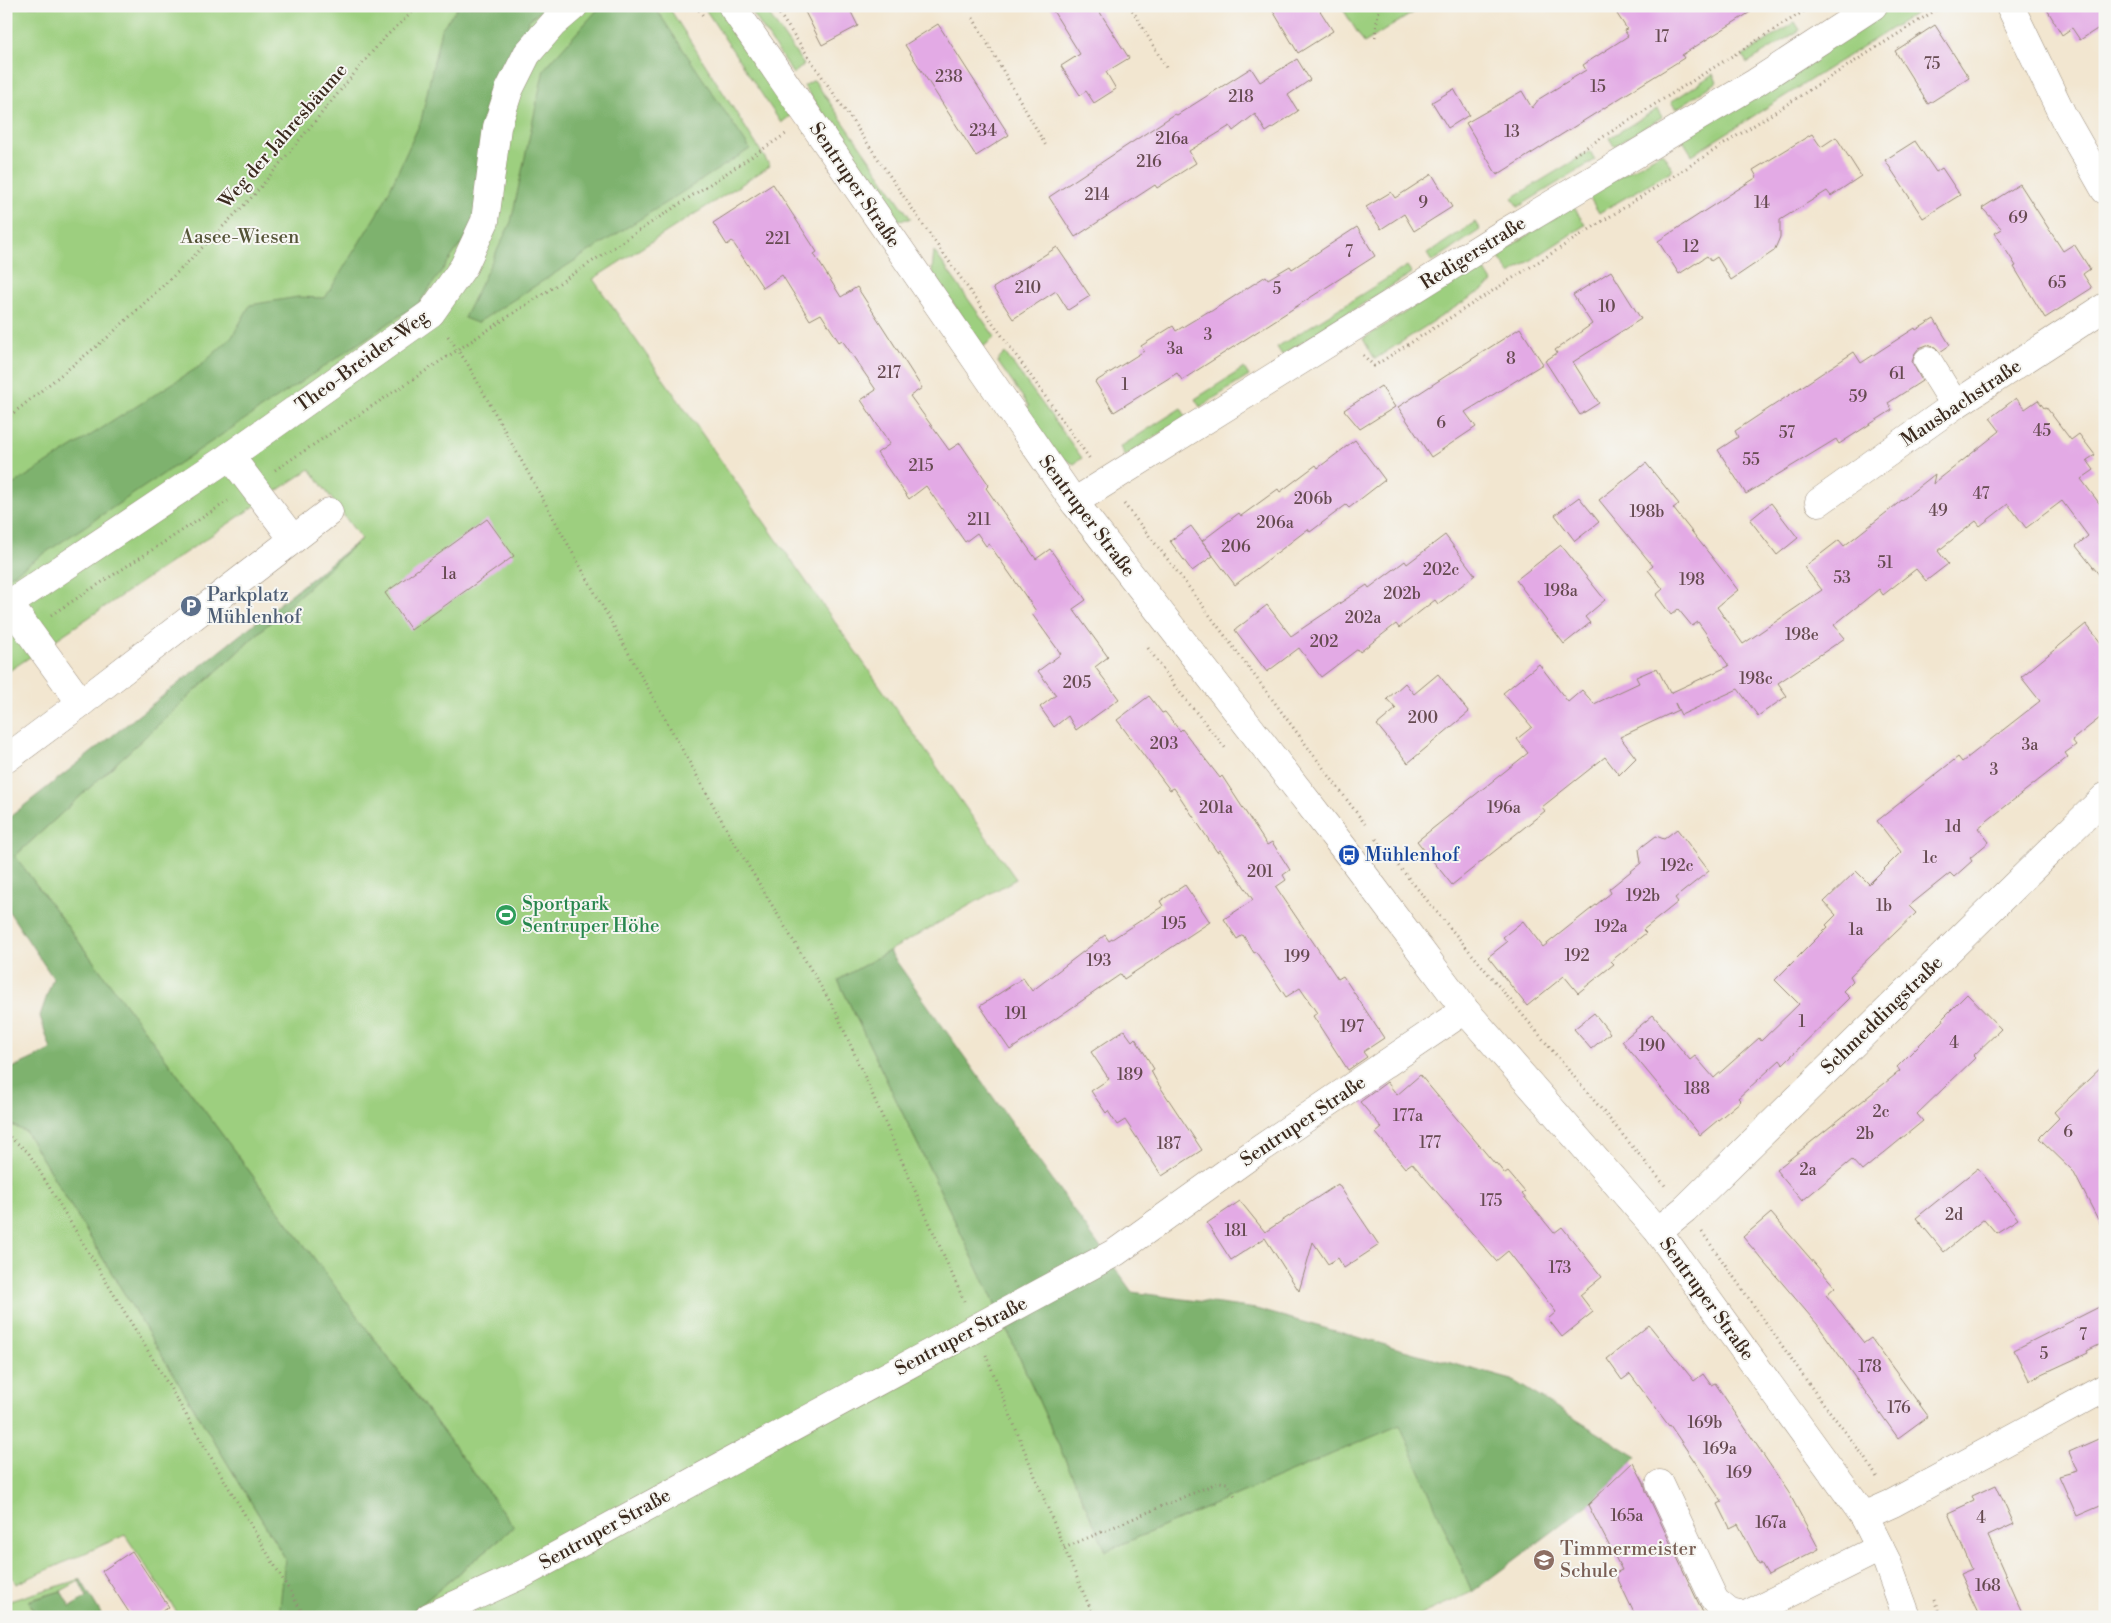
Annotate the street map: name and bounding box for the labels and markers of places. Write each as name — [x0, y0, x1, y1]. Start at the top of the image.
place label: Parkplatz Mühlenhof — [207, 583, 302, 629]
parking icon: Parkplatz Mühlenhof — [179, 594, 203, 618]
bus stop icon: Mühlenhof — [1337, 843, 1361, 867]
place label: Mühlenhof — [1365, 843, 1460, 867]
place label: Sportpark Sentruper Höhe — [522, 892, 660, 938]
sports icon: Sportpark Sentruper Höhe — [494, 903, 518, 927]
place label: Timmermeister Schule — [1560, 1537, 1696, 1583]
school or university icon: Timmermeister Schule — [1532, 1548, 1556, 1572]

